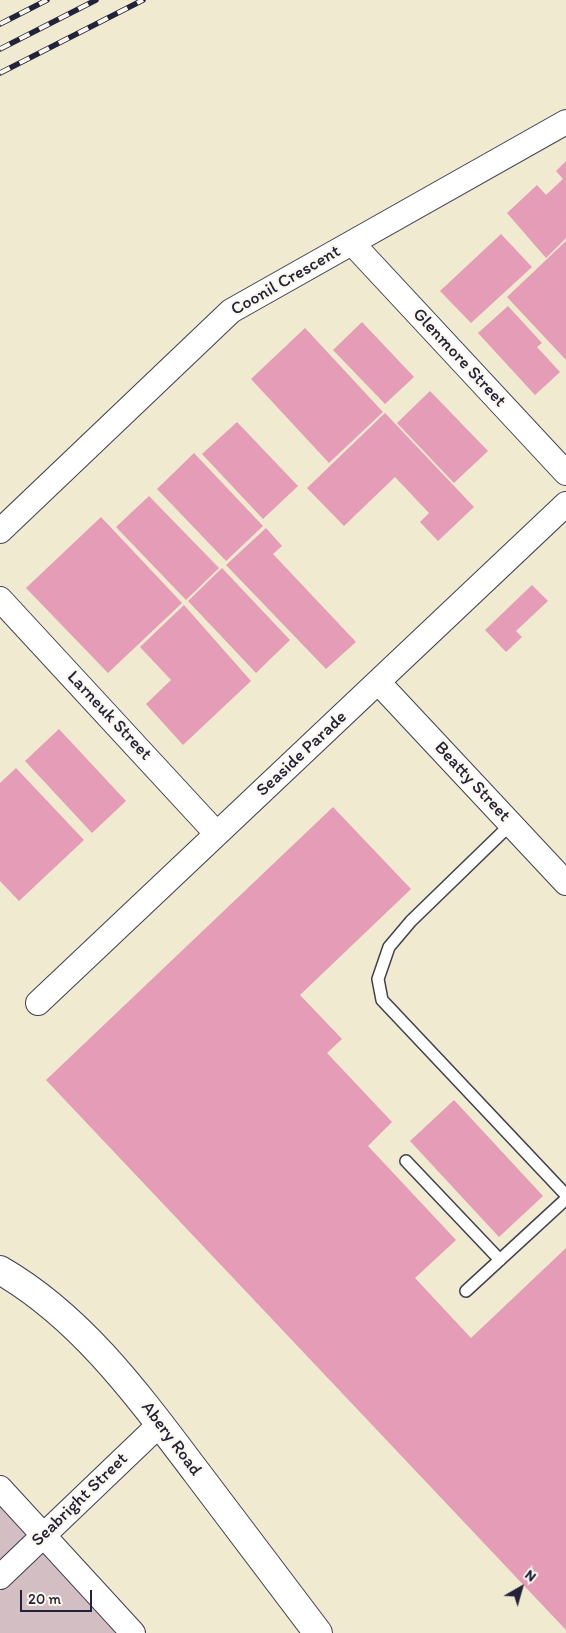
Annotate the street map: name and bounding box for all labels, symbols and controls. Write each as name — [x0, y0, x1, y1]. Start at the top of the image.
street label: Coonil Crescent — [227, 241, 345, 321]
street label: Glenmore Street — [408, 304, 510, 412]
street label: Larneuk Street — [62, 667, 156, 765]
street label: Seaside Parade — [252, 707, 352, 801]
street label: Beatty Street — [429, 737, 515, 827]
street label: Abery Road — [136, 1398, 206, 1480]
street label: Seabright Street — [27, 1449, 133, 1551]
north arrow — [496, 1563, 546, 1613]
text: N — [522, 1566, 539, 1585]
scale bar — [22, 1580, 95, 1612]
text: 20 m — [28, 1590, 61, 1608]

